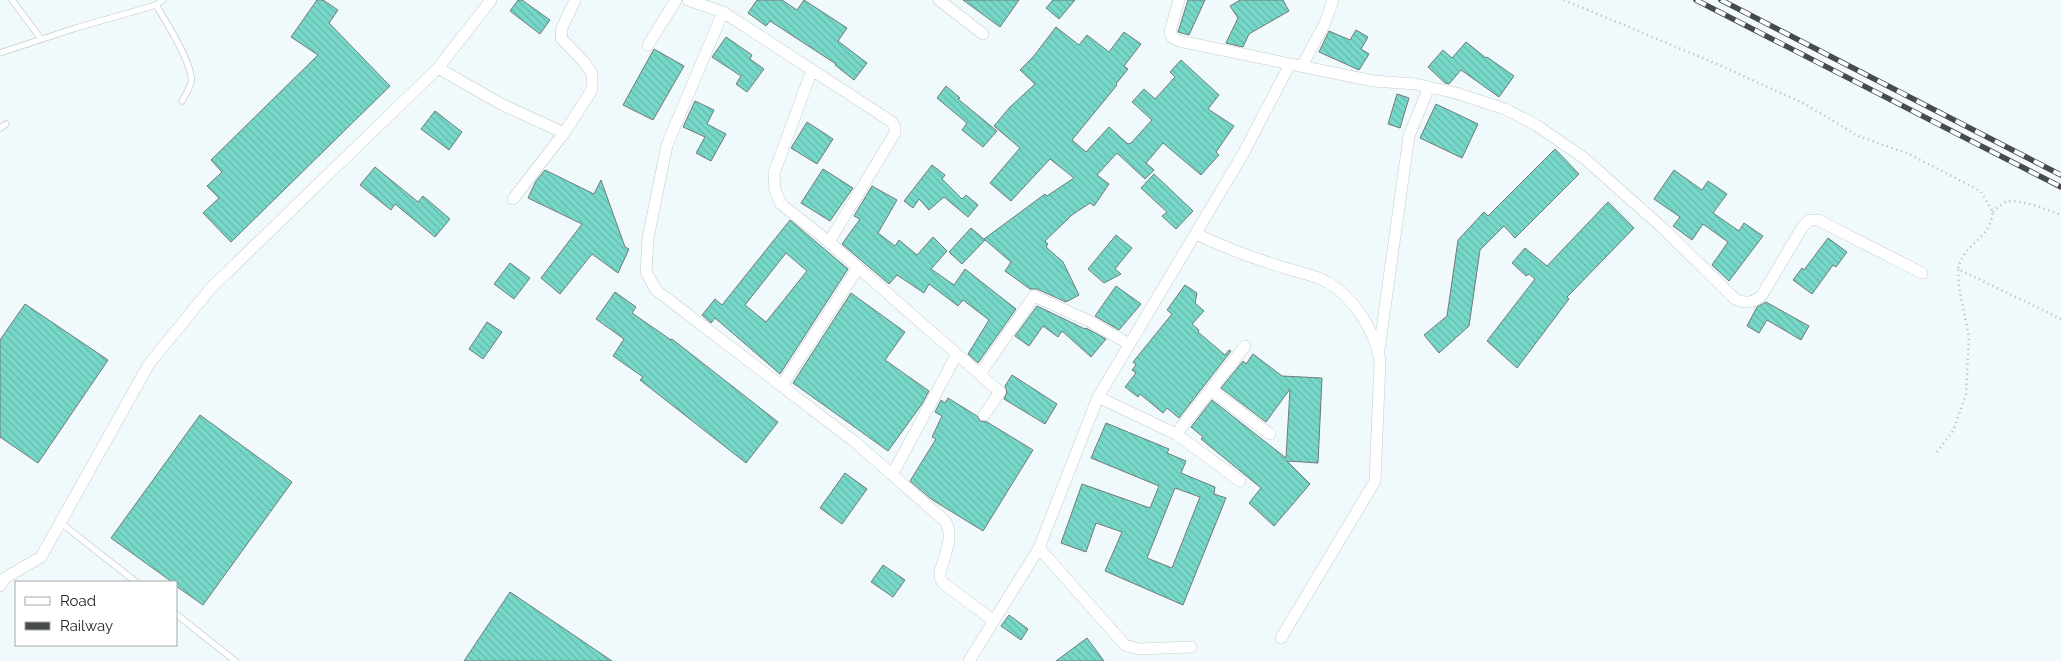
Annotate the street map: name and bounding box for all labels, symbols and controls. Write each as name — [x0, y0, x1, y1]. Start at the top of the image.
legend — [15, 581, 178, 646]
text: Road — [60, 592, 96, 610]
text: Railway — [60, 617, 113, 635]

